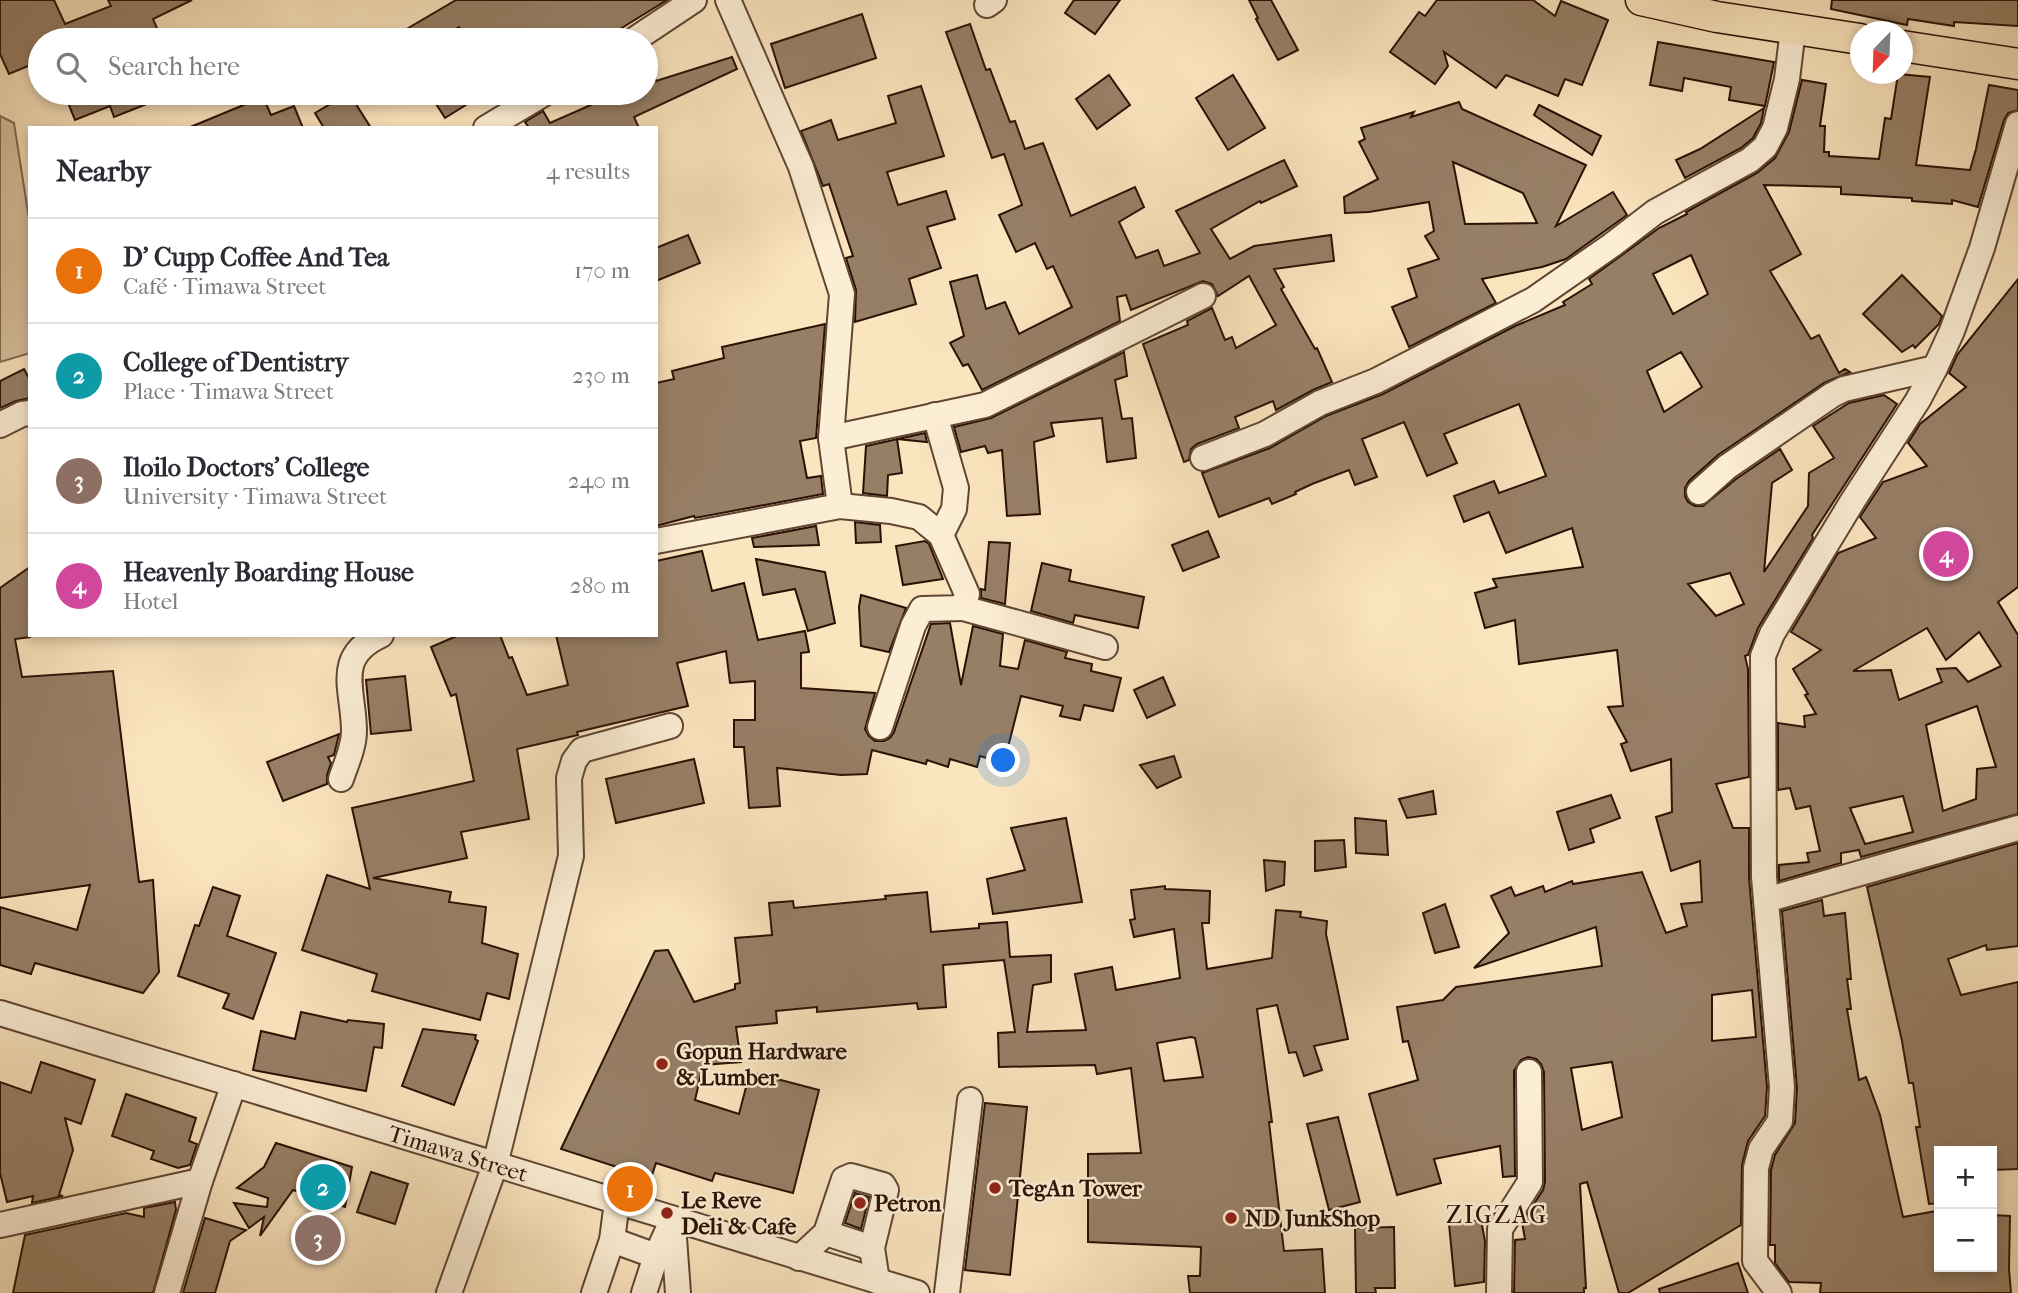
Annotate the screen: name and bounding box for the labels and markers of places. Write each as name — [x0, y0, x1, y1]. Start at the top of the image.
pin: 4 — [1923, 528, 1969, 580]
place label: Gopun Hardware & Lumber — [676, 1038, 847, 1091]
marker: Gopun Hardware & Lumber — [654, 1056, 670, 1072]
pin: 2 — [300, 1161, 346, 1213]
pin: 1 — [607, 1163, 653, 1215]
place label: TegAn Tower — [1008, 1175, 1143, 1202]
marker: TegAn Tower — [987, 1180, 1003, 1196]
place label: Le Reve Deli & Cafe — [681, 1187, 797, 1240]
place label: Petron — [874, 1190, 942, 1217]
marker: Petron — [852, 1195, 868, 1211]
marker: Le Reve Deli & Cafe — [659, 1205, 675, 1221]
place label: ND JunkShop — [1245, 1205, 1381, 1232]
marker: ND JunkShop — [1223, 1210, 1239, 1226]
pin: 3 — [295, 1212, 341, 1264]

